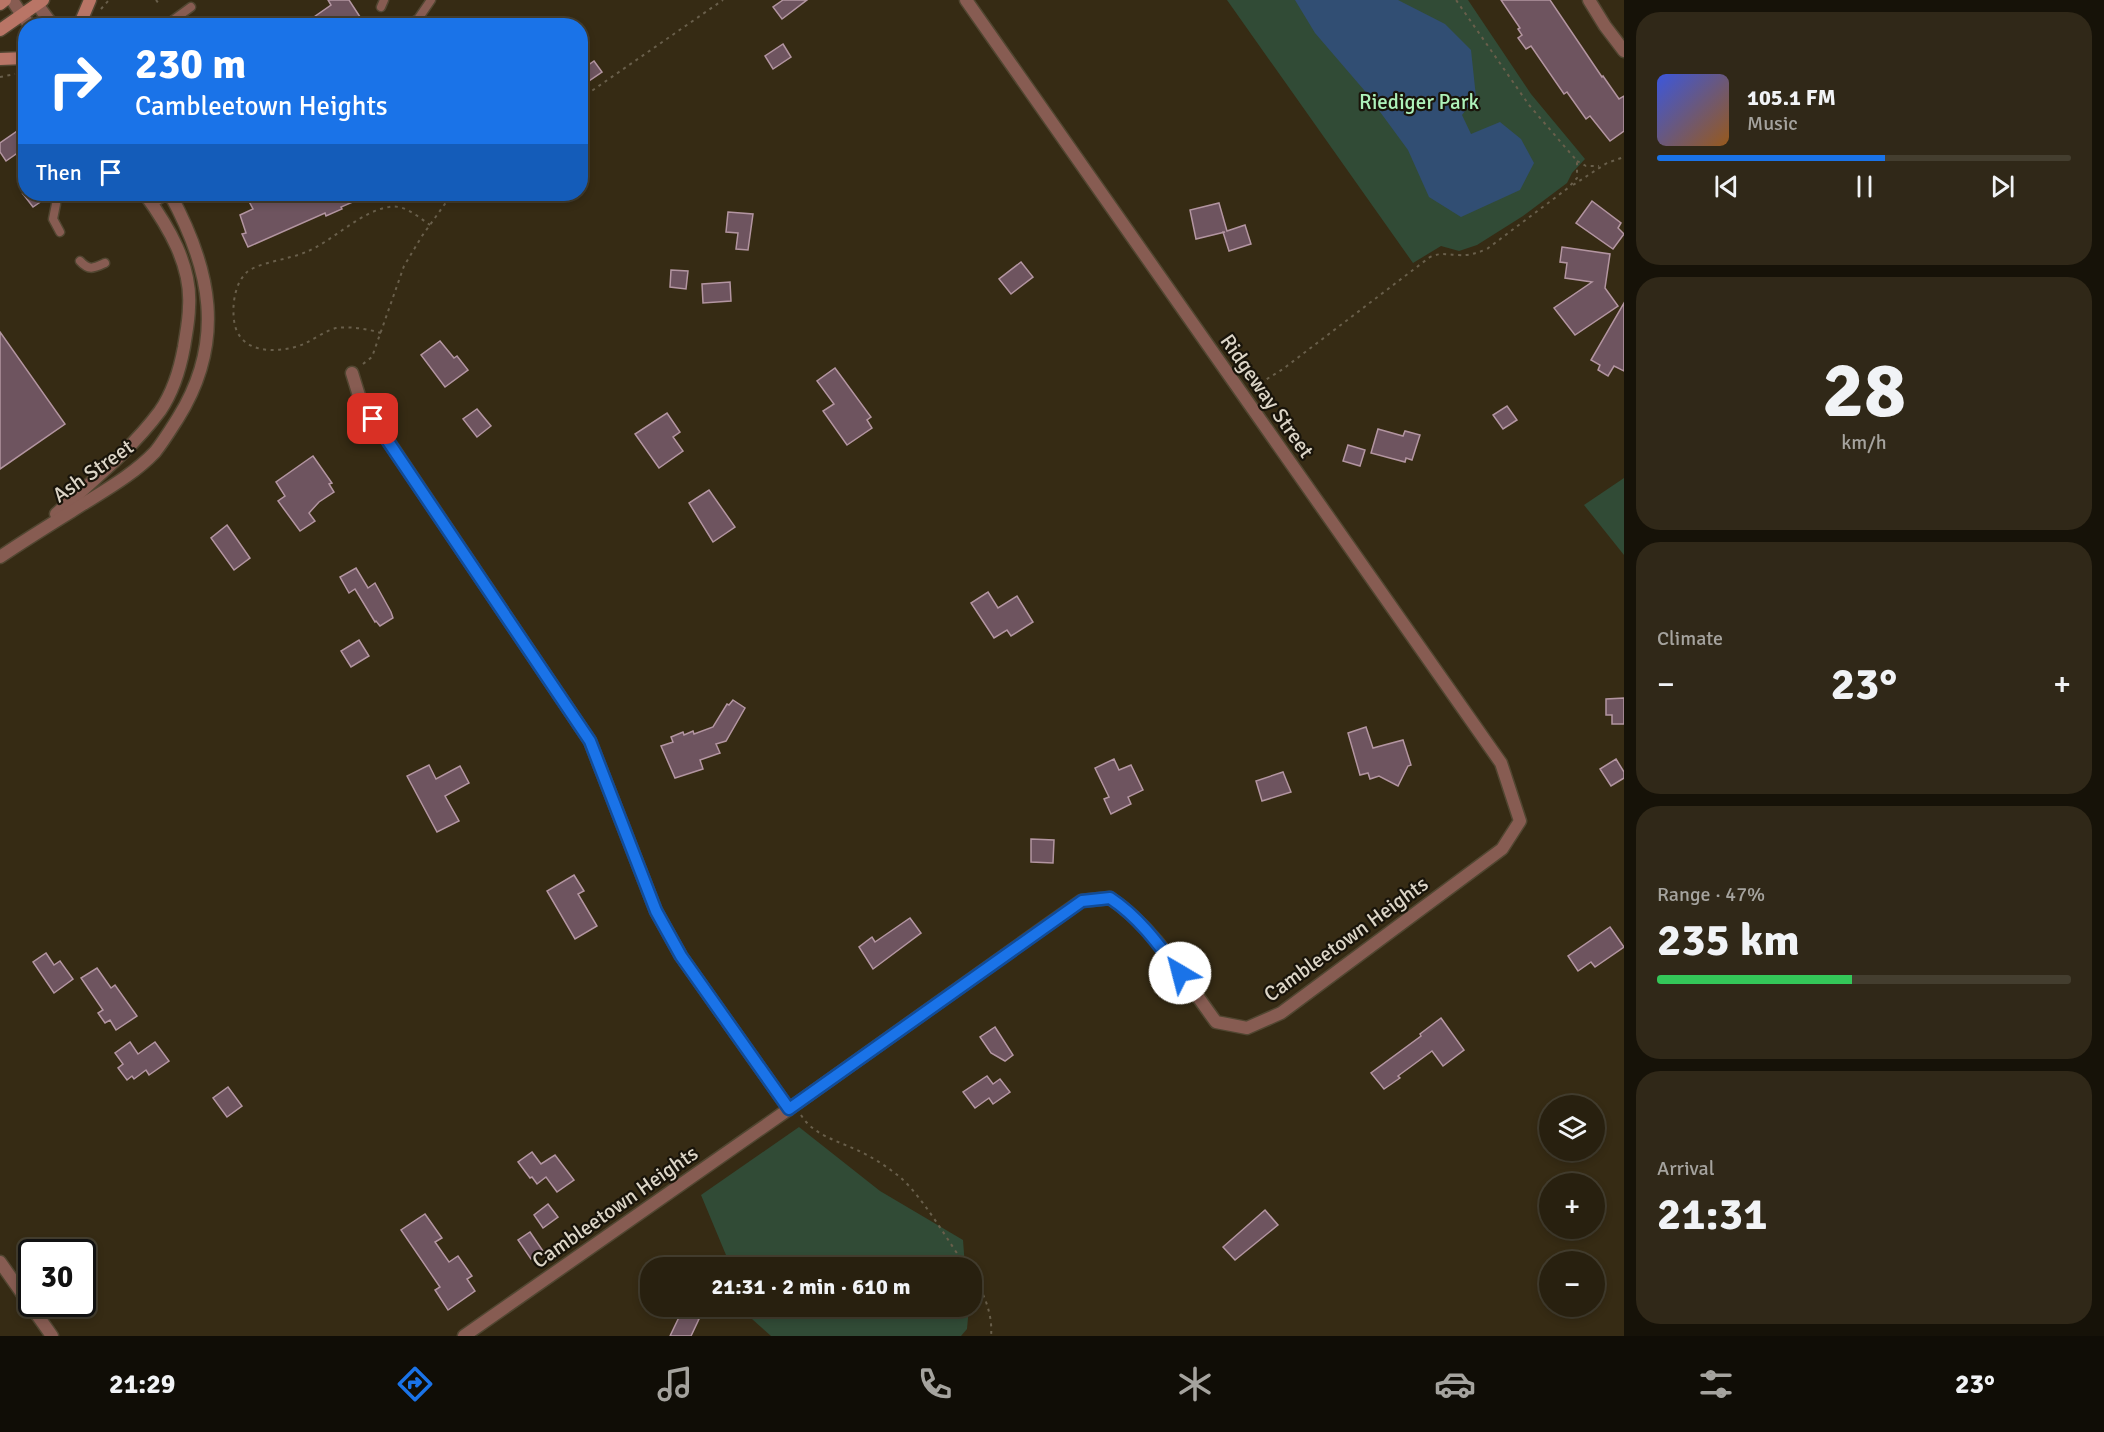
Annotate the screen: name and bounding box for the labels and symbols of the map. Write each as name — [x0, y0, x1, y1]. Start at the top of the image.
park label: Riediger Park — [1359, 89, 1479, 115]
street label: Ridgeway Street — [1215, 329, 1319, 463]
pin — [347, 393, 398, 444]
street label: Ash Street — [48, 434, 138, 508]
street label: Cambleetown Heights — [1259, 871, 1433, 1007]
position arrow — [1148, 941, 1212, 1005]
street label: Cambleetown Heights — [527, 1140, 703, 1274]
speed limit sign: 30 — [18, 1239, 96, 1317]

